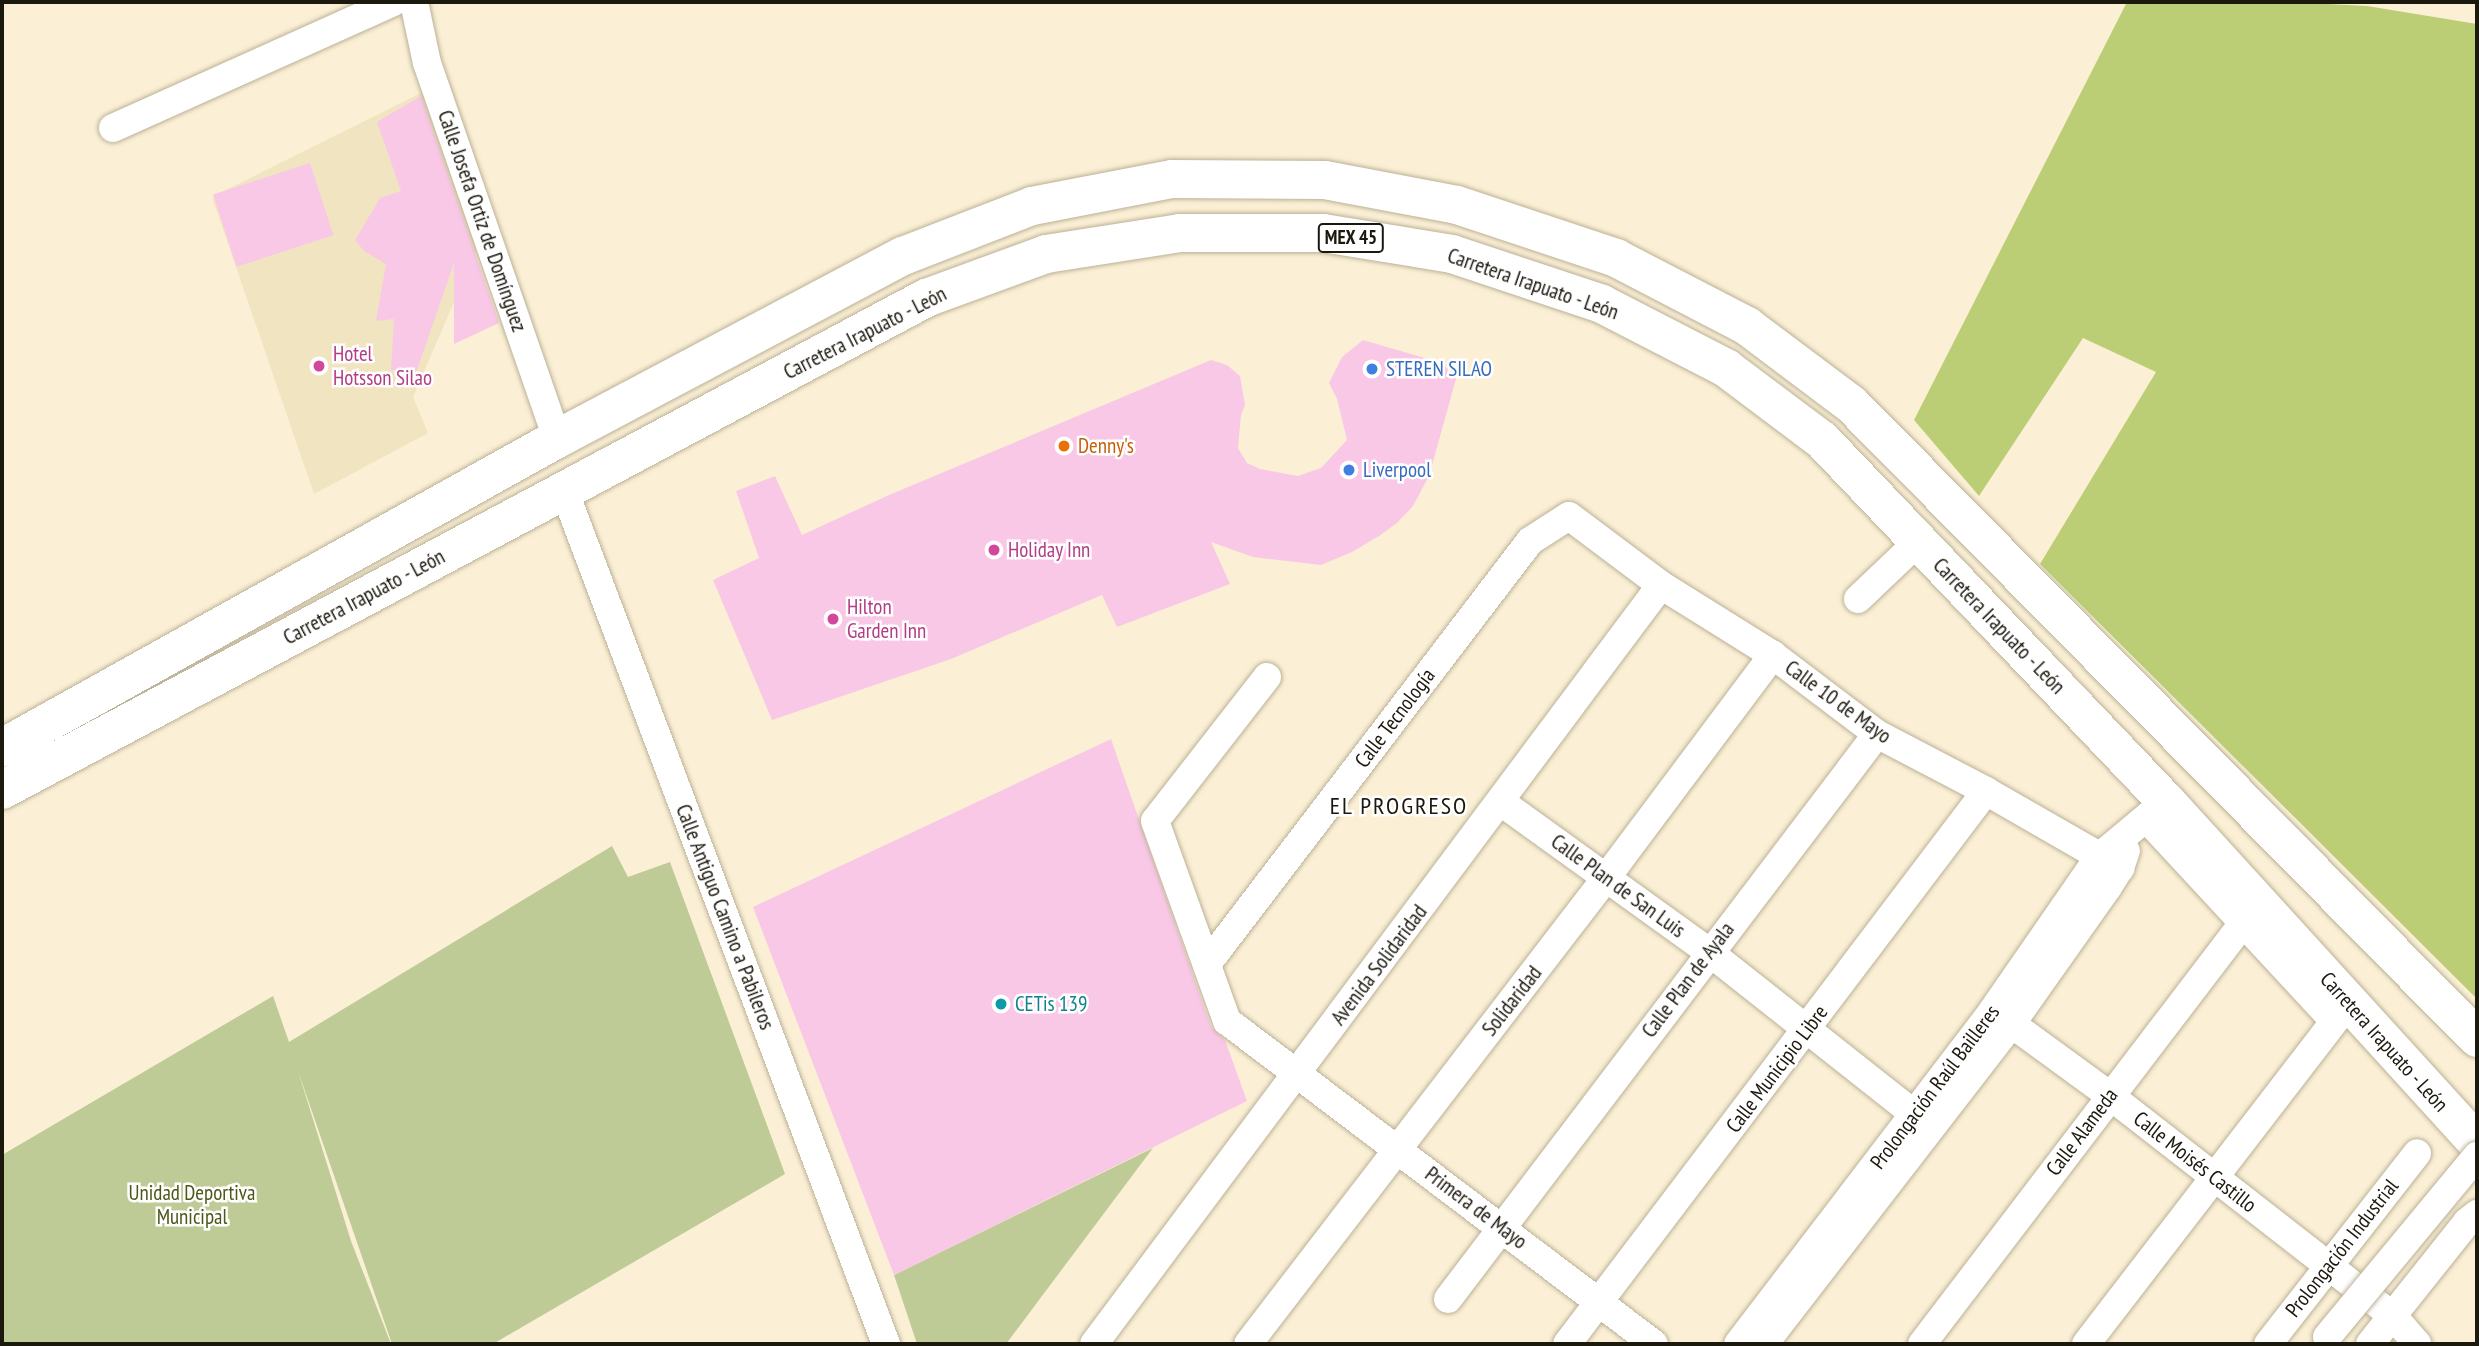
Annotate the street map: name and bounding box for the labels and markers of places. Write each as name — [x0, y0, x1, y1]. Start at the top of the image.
place label: Hotel Hotsson Silao — [333, 341, 432, 391]
place label: STEREN SILAO — [1386, 356, 1492, 382]
marker: Hotel Hotsson Silao — [311, 358, 327, 374]
marker: STEREN SILAO — [1364, 361, 1380, 377]
place label: Denny's — [1078, 433, 1134, 459]
marker: Denny's — [1056, 438, 1072, 454]
place label: Liverpool — [1363, 457, 1431, 483]
marker: Liverpool — [1341, 462, 1357, 478]
place label: Holiday Inn — [1008, 537, 1091, 563]
marker: Holiday Inn — [986, 542, 1002, 558]
place label: Hilton Garden Inn — [847, 594, 926, 644]
marker: Hilton Garden Inn — [825, 611, 841, 627]
place label: CETis 139 — [1015, 991, 1087, 1017]
marker: CETis 139 — [993, 996, 1009, 1012]

